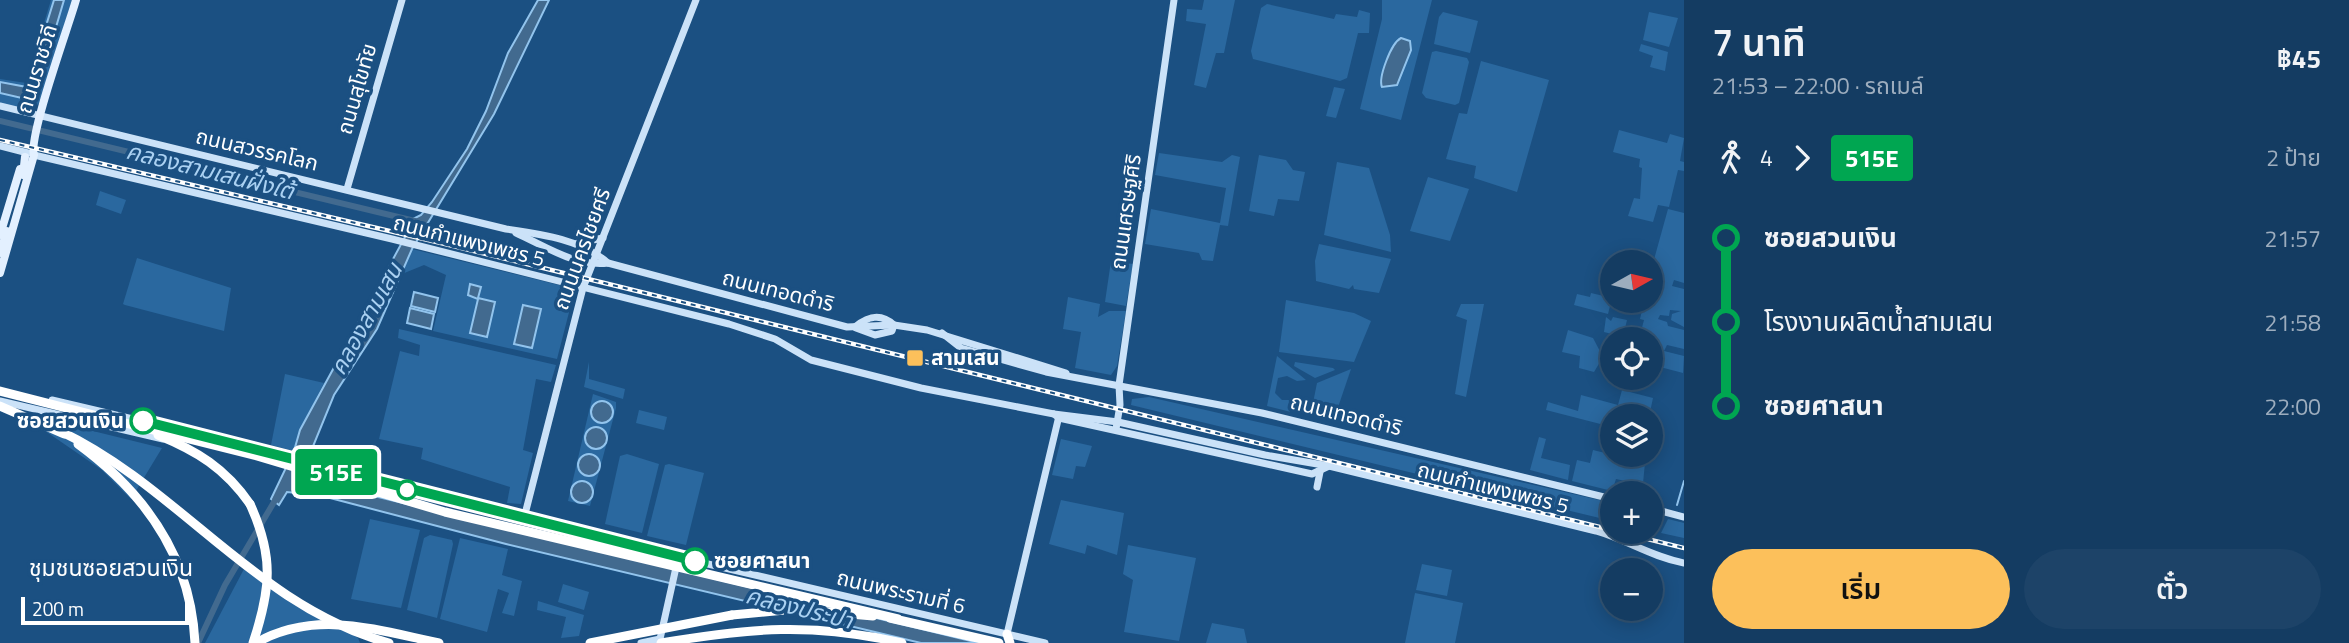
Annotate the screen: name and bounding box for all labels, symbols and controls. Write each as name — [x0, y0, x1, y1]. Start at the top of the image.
text: 7 นาที — [1712, 13, 1806, 71]
street label: ถนนราชวิถี — [7, 20, 65, 117]
street label: ถนนสุโขทัย — [328, 39, 384, 138]
text: ฿45 — [2277, 39, 2321, 78]
text: 21:53 – 22:00 · รถเมล์ — [1712, 68, 1924, 103]
street label: ถนนสวรรคโลก — [193, 119, 322, 179]
water label: คลองสามเสนฝั่งใต้ — [123, 133, 300, 209]
icon: walk — [1712, 139, 1750, 177]
icon: forward — [1783, 139, 1821, 177]
text: 4 — [1760, 140, 1773, 175]
text: 515E — [1845, 140, 1899, 176]
text: 2 ป้าย — [2266, 140, 2321, 175]
street label: ถนนเศรษฐศิริ — [1101, 152, 1149, 272]
street label: ถนนนครไชยศรี — [544, 183, 618, 314]
street label: ถนนกำแพงเพชร 5 — [390, 206, 549, 274]
text: ซอยสวนเงิน — [1764, 218, 1897, 257]
text: 21:57 — [2264, 221, 2321, 256]
north arrow — [1600, 250, 1662, 313]
map controls — [1600, 250, 1663, 621]
water label: คลองสามเสน — [320, 255, 412, 381]
street label: ถนนเทอดดำริ — [719, 261, 837, 319]
text: โรงงานผลิตน้ำสามเสน — [1764, 302, 1993, 341]
text: 21:58 — [2264, 305, 2321, 340]
button: locate — [1600, 327, 1663, 390]
place label: สามเสน — [931, 341, 1000, 373]
marker: สามเสน — [905, 348, 925, 368]
street label: ถนนเทอดดำริ — [1287, 385, 1405, 443]
text: ซอยศาสนา — [1764, 386, 1883, 425]
text: 22:00 — [2264, 389, 2321, 424]
place label: ซอยสวนเงิน — [17, 404, 124, 436]
button: layers — [1600, 404, 1663, 467]
marker: ซอยสวนเงิน — [130, 408, 156, 434]
line badge: 515E — [287, 449, 385, 495]
street label: ถนนกำแพงเพชร 5 — [1414, 453, 1573, 521]
text: 515E — [309, 454, 363, 490]
unlabelled marker — [397, 480, 417, 500]
button: + — [1600, 481, 1663, 544]
place label: ซอยศาสนา — [714, 544, 811, 576]
marker: ซอยศาสนา — [682, 548, 708, 574]
button: เริ่ม — [1712, 549, 2010, 629]
button: ตั๋ว — [2024, 549, 2321, 629]
district label: ชุมชนซอยสวนเงิน — [29, 550, 193, 585]
button: − — [1600, 558, 1663, 621]
street label: ถนนพระรามที่ 6 — [834, 561, 969, 621]
water label: คลองประปา — [742, 577, 858, 638]
scale bar — [21, 594, 189, 626]
text: 200 m — [32, 594, 84, 623]

